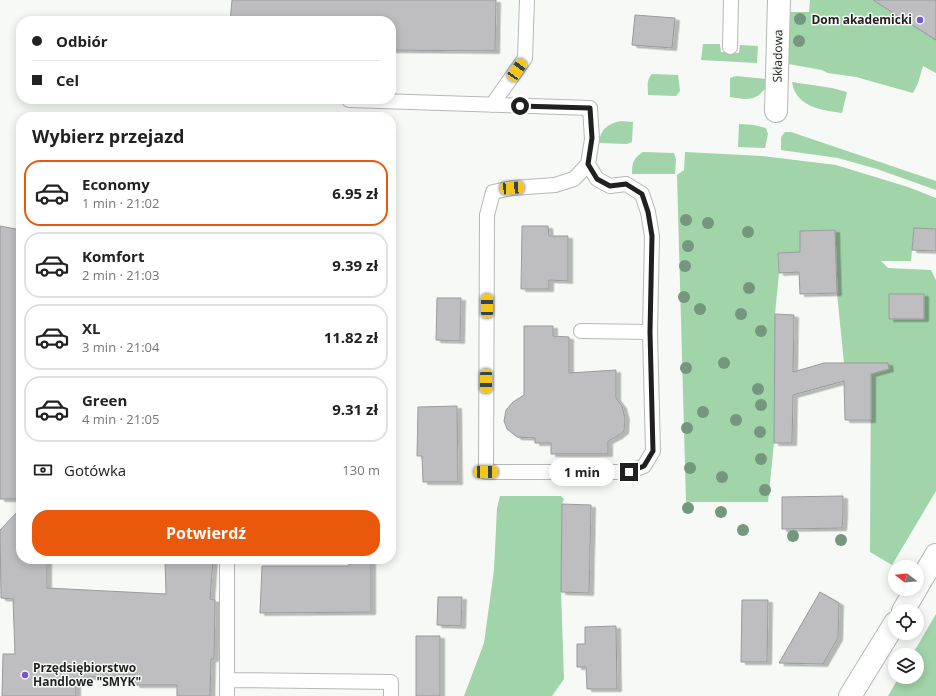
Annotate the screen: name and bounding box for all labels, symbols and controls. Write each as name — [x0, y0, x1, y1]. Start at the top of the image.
place label: Dom akademicki — [811, 11, 912, 28]
marker: Dom akademicki — [915, 15, 925, 25]
street label: Składowa — [769, 29, 786, 83]
text: Odbiór — [56, 31, 108, 51]
car — [505, 57, 529, 83]
text: Cel — [56, 70, 79, 90]
route start — [511, 97, 529, 115]
text: Wybierz przejazd — [32, 124, 184, 148]
text: Economy — [82, 174, 150, 194]
icon: car — [34, 175, 70, 211]
car — [500, 181, 524, 195]
text: 6.95 zł — [332, 183, 378, 203]
text: 1 min · 21:02 — [82, 194, 159, 212]
text: Komfort — [82, 246, 144, 266]
icon: car — [34, 247, 70, 283]
text: 9.39 zł — [332, 255, 378, 275]
text: 2 min · 21:03 — [82, 266, 159, 284]
car — [481, 294, 493, 318]
text: XL — [82, 318, 100, 338]
icon: car — [34, 319, 70, 355]
text: 11.82 zł — [324, 327, 378, 347]
text: 3 min · 21:04 — [82, 338, 159, 356]
car — [480, 369, 492, 393]
text: Green — [82, 390, 127, 410]
icon: car — [34, 391, 70, 427]
text: 9.31 zł — [332, 399, 378, 419]
text: 4 min · 21:05 — [82, 410, 159, 428]
callout: 1 min — [549, 458, 615, 486]
icon: cash — [32, 459, 54, 481]
text: Gotówka — [64, 460, 126, 480]
text: 130 m — [342, 461, 380, 479]
text: 1 min — [564, 463, 600, 481]
route end — [620, 463, 638, 481]
car — [474, 466, 498, 478]
button: Potwierdź — [32, 510, 380, 556]
north arrow — [888, 560, 924, 596]
map controls — [888, 560, 924, 684]
button: locate — [888, 604, 924, 640]
button: layers — [888, 648, 924, 684]
place label: Przędsiębiorstwo Handlowe "SMYK" — [33, 659, 141, 690]
marker: Przędsiębiorstwo Handlowe "SMYK" — [20, 670, 30, 680]

